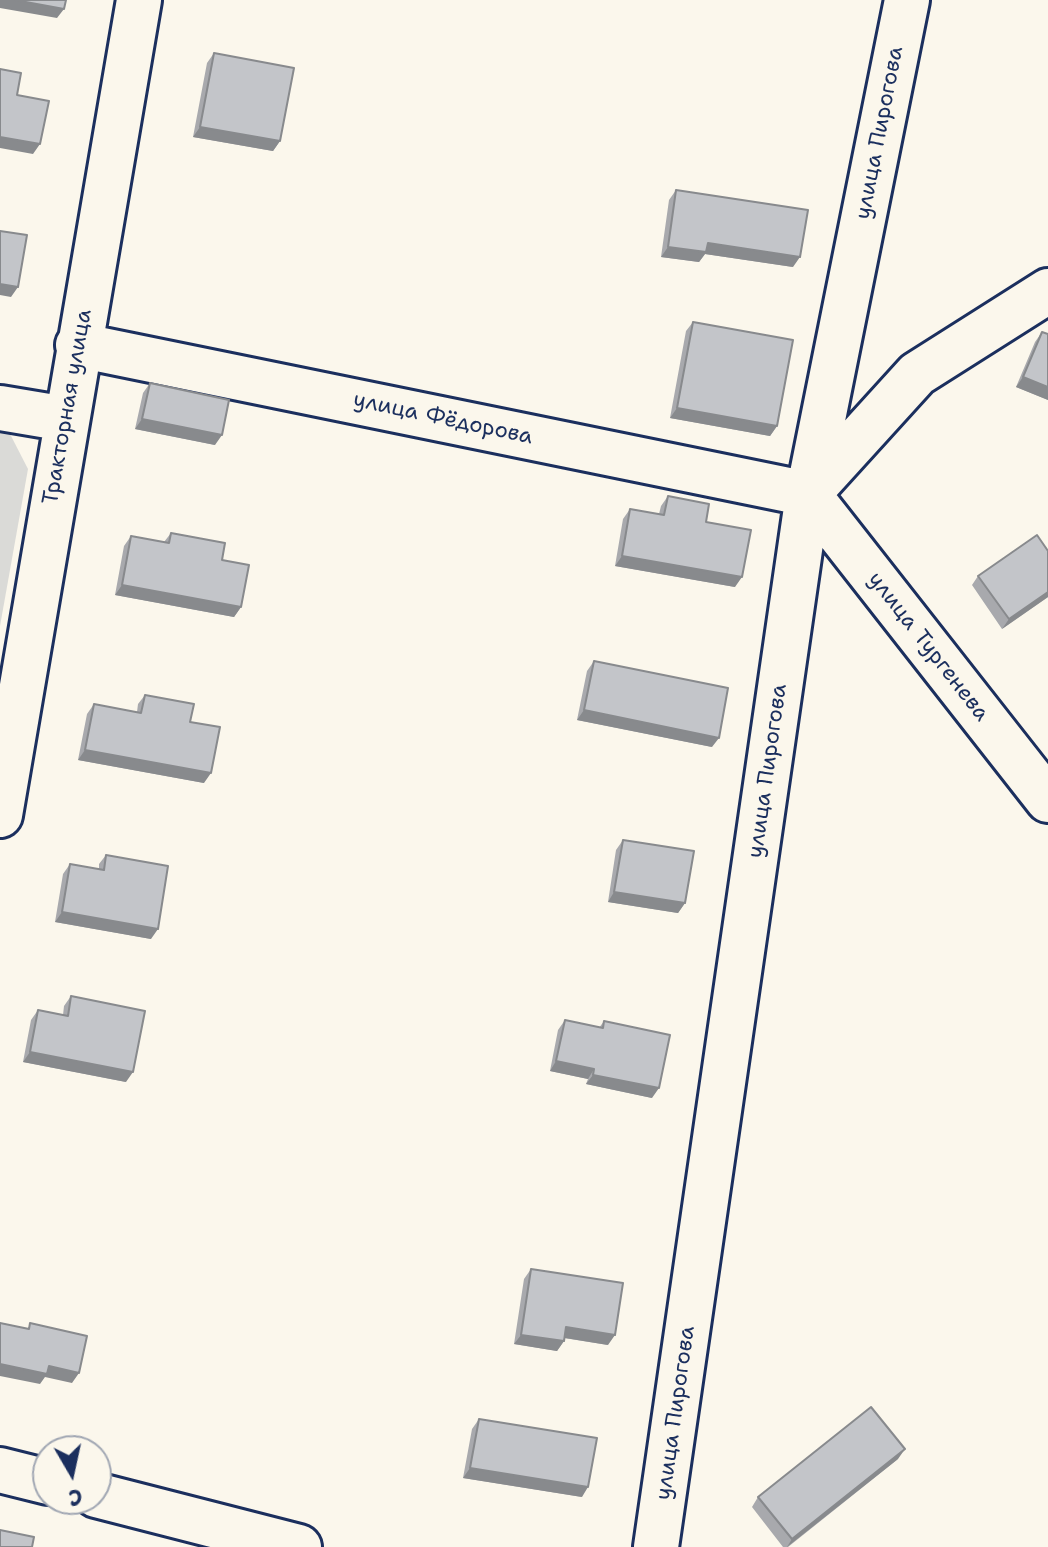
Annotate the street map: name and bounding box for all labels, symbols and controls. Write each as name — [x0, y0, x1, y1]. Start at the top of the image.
street label: улица Пирогова — [850, 44, 910, 222]
street label: Тракторная улица — [38, 307, 98, 507]
street label: улица Фёдорова — [351, 387, 535, 451]
street label: улица Тургенева — [862, 567, 994, 727]
street label: улица Пирогова — [743, 682, 793, 860]
street label: улица Пирогова — [651, 1324, 701, 1502]
north arrow — [32, 1435, 112, 1515]
text: С — [67, 1482, 84, 1513]

